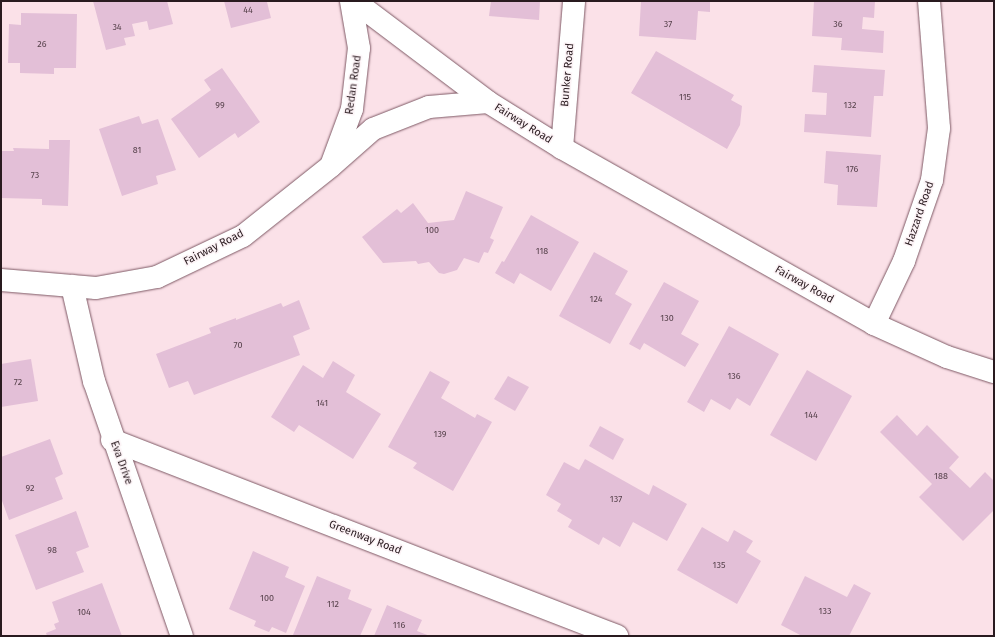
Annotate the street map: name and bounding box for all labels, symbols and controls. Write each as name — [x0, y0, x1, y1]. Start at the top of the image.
house number: 44 — [243, 5, 253, 15]
house number: 37 — [664, 19, 672, 29]
house number: 36 — [833, 19, 843, 29]
house number: 34 — [112, 22, 122, 32]
house number: 26 — [37, 39, 47, 49]
street label: Bunker Road — [559, 43, 577, 107]
street label: Redan Road — [343, 54, 365, 116]
house number: 115 — [679, 92, 691, 102]
house number: 99 — [215, 100, 225, 110]
house number: 132 — [844, 100, 856, 110]
street label: Fairway Road — [492, 101, 554, 147]
house number: 81 — [133, 145, 141, 155]
house number: 176 — [846, 164, 858, 174]
house number: 73 — [31, 170, 39, 180]
street label: Hazzard Road — [903, 180, 937, 248]
house number: 100 — [425, 225, 439, 235]
street label: Fairway Road — [182, 227, 246, 269]
house number: 118 — [536, 246, 548, 256]
street label: Fairway Road — [772, 263, 836, 307]
house number: 124 — [590, 294, 602, 304]
house number: 130 — [660, 313, 674, 323]
house number: 70 — [234, 340, 242, 350]
house number: 136 — [727, 371, 741, 381]
house number: 72 — [14, 377, 22, 387]
house number: 141 — [316, 398, 328, 408]
house number: 144 — [804, 410, 818, 420]
house number: 139 — [433, 429, 447, 439]
street label: Eva Drive — [107, 439, 135, 487]
house number: 188 — [934, 471, 948, 481]
house number: 92 — [26, 483, 34, 493]
house number: 137 — [610, 494, 622, 504]
street label: Greenway Road — [327, 518, 403, 558]
house number: 98 — [47, 545, 57, 555]
house number: 135 — [713, 560, 725, 570]
house number: 100 — [260, 593, 274, 603]
house number: 112 — [327, 599, 339, 609]
house number: 133 — [819, 606, 831, 616]
house number: 104 — [77, 607, 91, 617]
house number: 116 — [393, 620, 405, 630]

